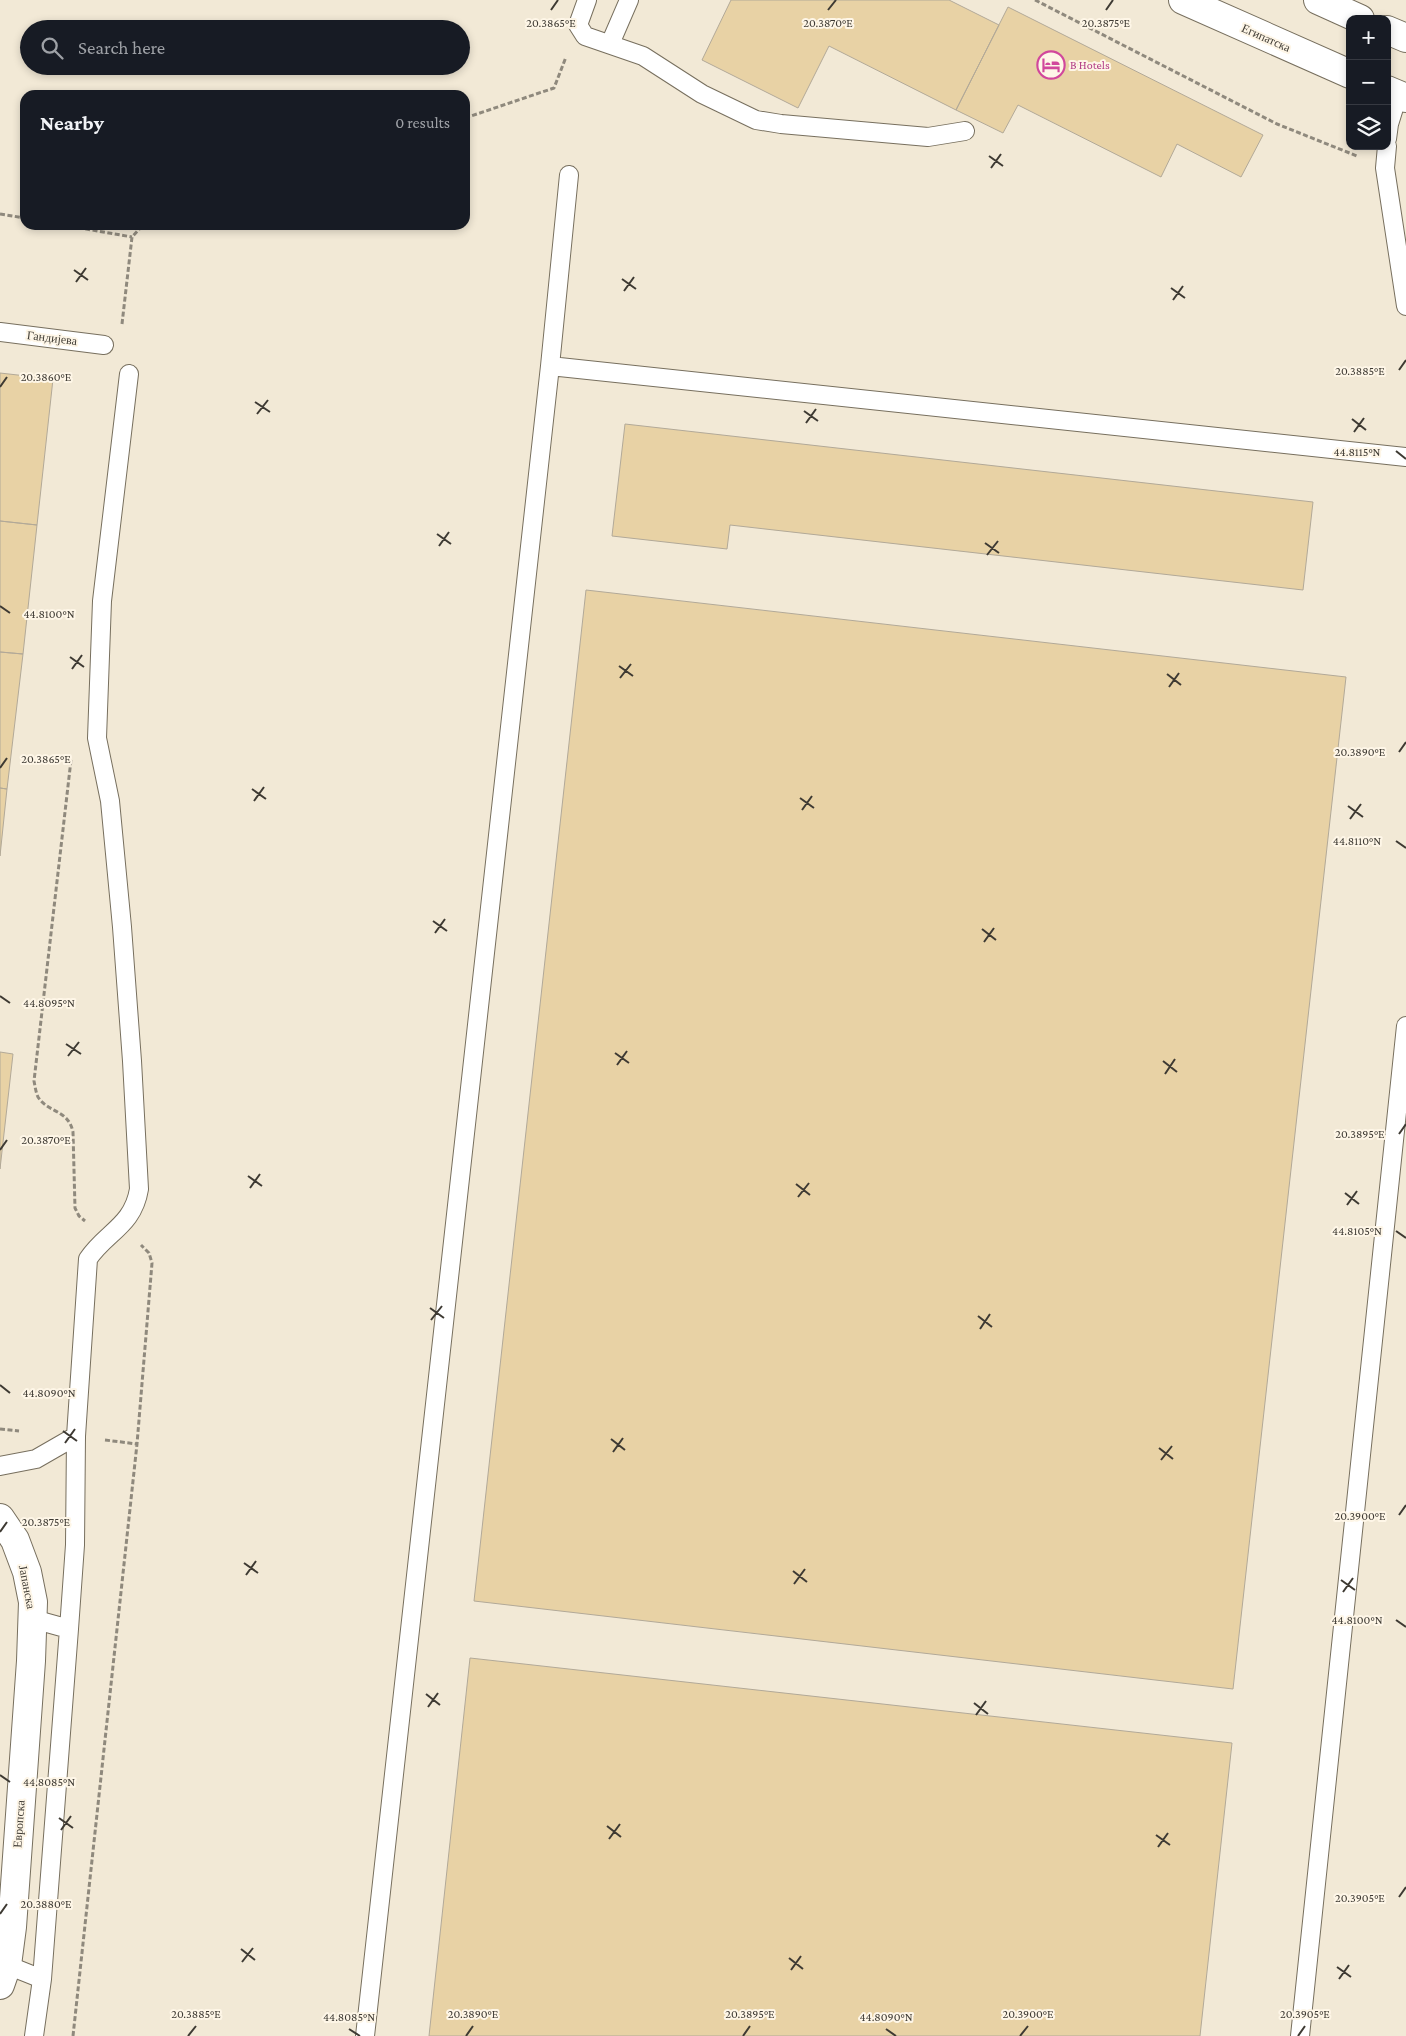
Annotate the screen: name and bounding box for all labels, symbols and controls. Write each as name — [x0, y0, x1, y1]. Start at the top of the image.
map controls — [1346, 15, 1391, 150]
button: + — [1346, 15, 1391, 60]
text: 20.3865°E — [526, 16, 576, 30]
text: 20.3870°E — [803, 16, 853, 30]
text: 20.3875°E — [1082, 16, 1131, 30]
search box — [20, 20, 470, 75]
street label: Египатска — [1239, 21, 1293, 55]
icon: search — [38, 34, 66, 62]
text: Search here — [78, 37, 165, 58]
hotel icon: B Hotels — [1036, 50, 1066, 80]
place label: B Hotels — [1070, 58, 1110, 72]
button: − — [1346, 60, 1391, 105]
button: layers — [1346, 105, 1391, 150]
text: Nearby — [40, 111, 104, 135]
text: 0 results — [395, 114, 450, 131]
street label: Гандијева — [26, 328, 79, 348]
text: 20.3885°E — [1335, 364, 1385, 378]
text: 20.3860°E — [21, 370, 72, 384]
text: 44.8115°N — [1333, 445, 1381, 459]
text: 44.8100°N — [23, 607, 75, 621]
text: 20.3890°E — [1335, 745, 1386, 759]
text: 20.3865°E — [21, 752, 71, 766]
text: 44.8110°N — [1333, 834, 1381, 848]
text: 44.8095°N — [23, 996, 75, 1010]
text: 20.3895°E — [1335, 1127, 1385, 1141]
text: 20.3870°E — [21, 1133, 71, 1147]
text: 44.8105°N — [1332, 1224, 1382, 1238]
text: 44.8090°N — [22, 1386, 76, 1400]
text: 20.3900°E — [1335, 1509, 1386, 1523]
text: 20.3875°E — [22, 1515, 71, 1529]
street label: Јапанска — [16, 1564, 38, 1611]
text: 44.8100°N — [1331, 1613, 1383, 1627]
text: 44.8085°N — [23, 1775, 75, 1789]
street label: Европска — [10, 1799, 28, 1848]
text: 20.3905°E — [1335, 1891, 1385, 1905]
text: 20.3880°E — [20, 1897, 72, 1911]
text: 20.3885°E — [171, 2007, 221, 2021]
text: 20.3890°E — [448, 2007, 499, 2021]
text: 20.3895°E — [725, 2007, 775, 2021]
text: 20.3900°E — [1003, 2007, 1054, 2021]
text: 20.3905°E — [1280, 2007, 1330, 2021]
text: 44.8085°N — [323, 2010, 375, 2024]
text: 44.8090°N — [859, 2010, 913, 2024]

